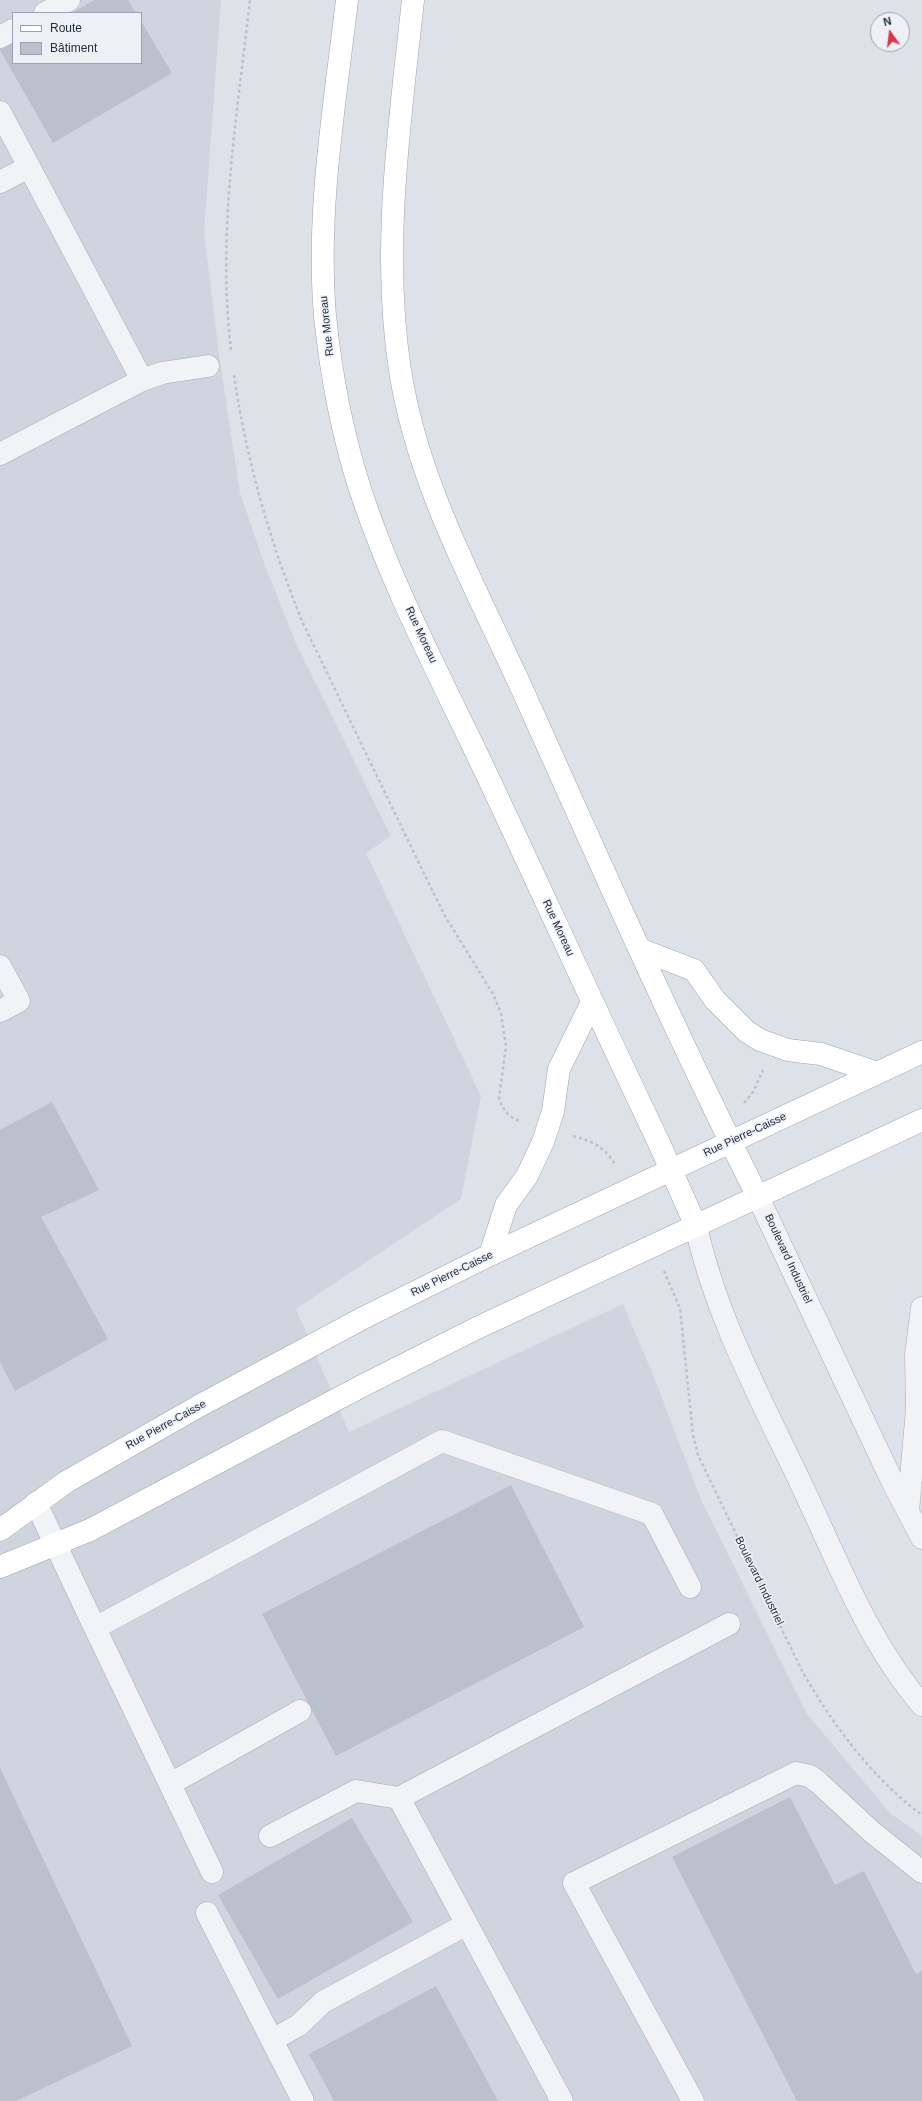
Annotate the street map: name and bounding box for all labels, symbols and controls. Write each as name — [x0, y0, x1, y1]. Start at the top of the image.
legend — [12, 12, 142, 64]
north arrow — [870, 12, 910, 52]
text: N — [882, 15, 893, 28]
text: Route — [50, 21, 82, 35]
text: Bâtiment — [50, 41, 97, 55]
street label: Rue Moreau — [317, 295, 337, 357]
street label: Rue Moreau — [402, 605, 440, 665]
street label: Rue Moreau — [539, 898, 577, 958]
street label: Rue Pierre-Caisse — [701, 1110, 789, 1160]
street label: Boulevard Industriel — [761, 1212, 815, 1306]
street label: Rue Pierre-Caisse — [409, 1248, 495, 1300]
street label: Rue Pierre-Caisse — [124, 1397, 208, 1453]
street label: Boulevard Industriel — [732, 1534, 786, 1628]

